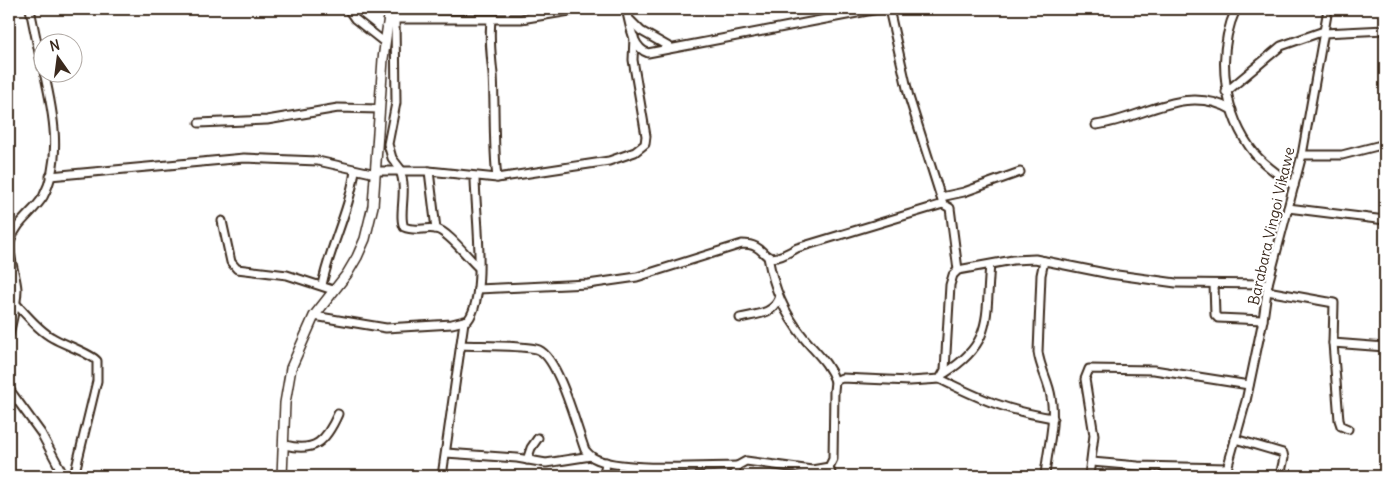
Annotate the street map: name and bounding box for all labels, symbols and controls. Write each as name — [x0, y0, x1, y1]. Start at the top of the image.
north arrow — [32, 32, 82, 82]
text: N — [48, 35, 62, 55]
street label: Barabara Vingoi Vikawe — [1244, 145, 1298, 307]

